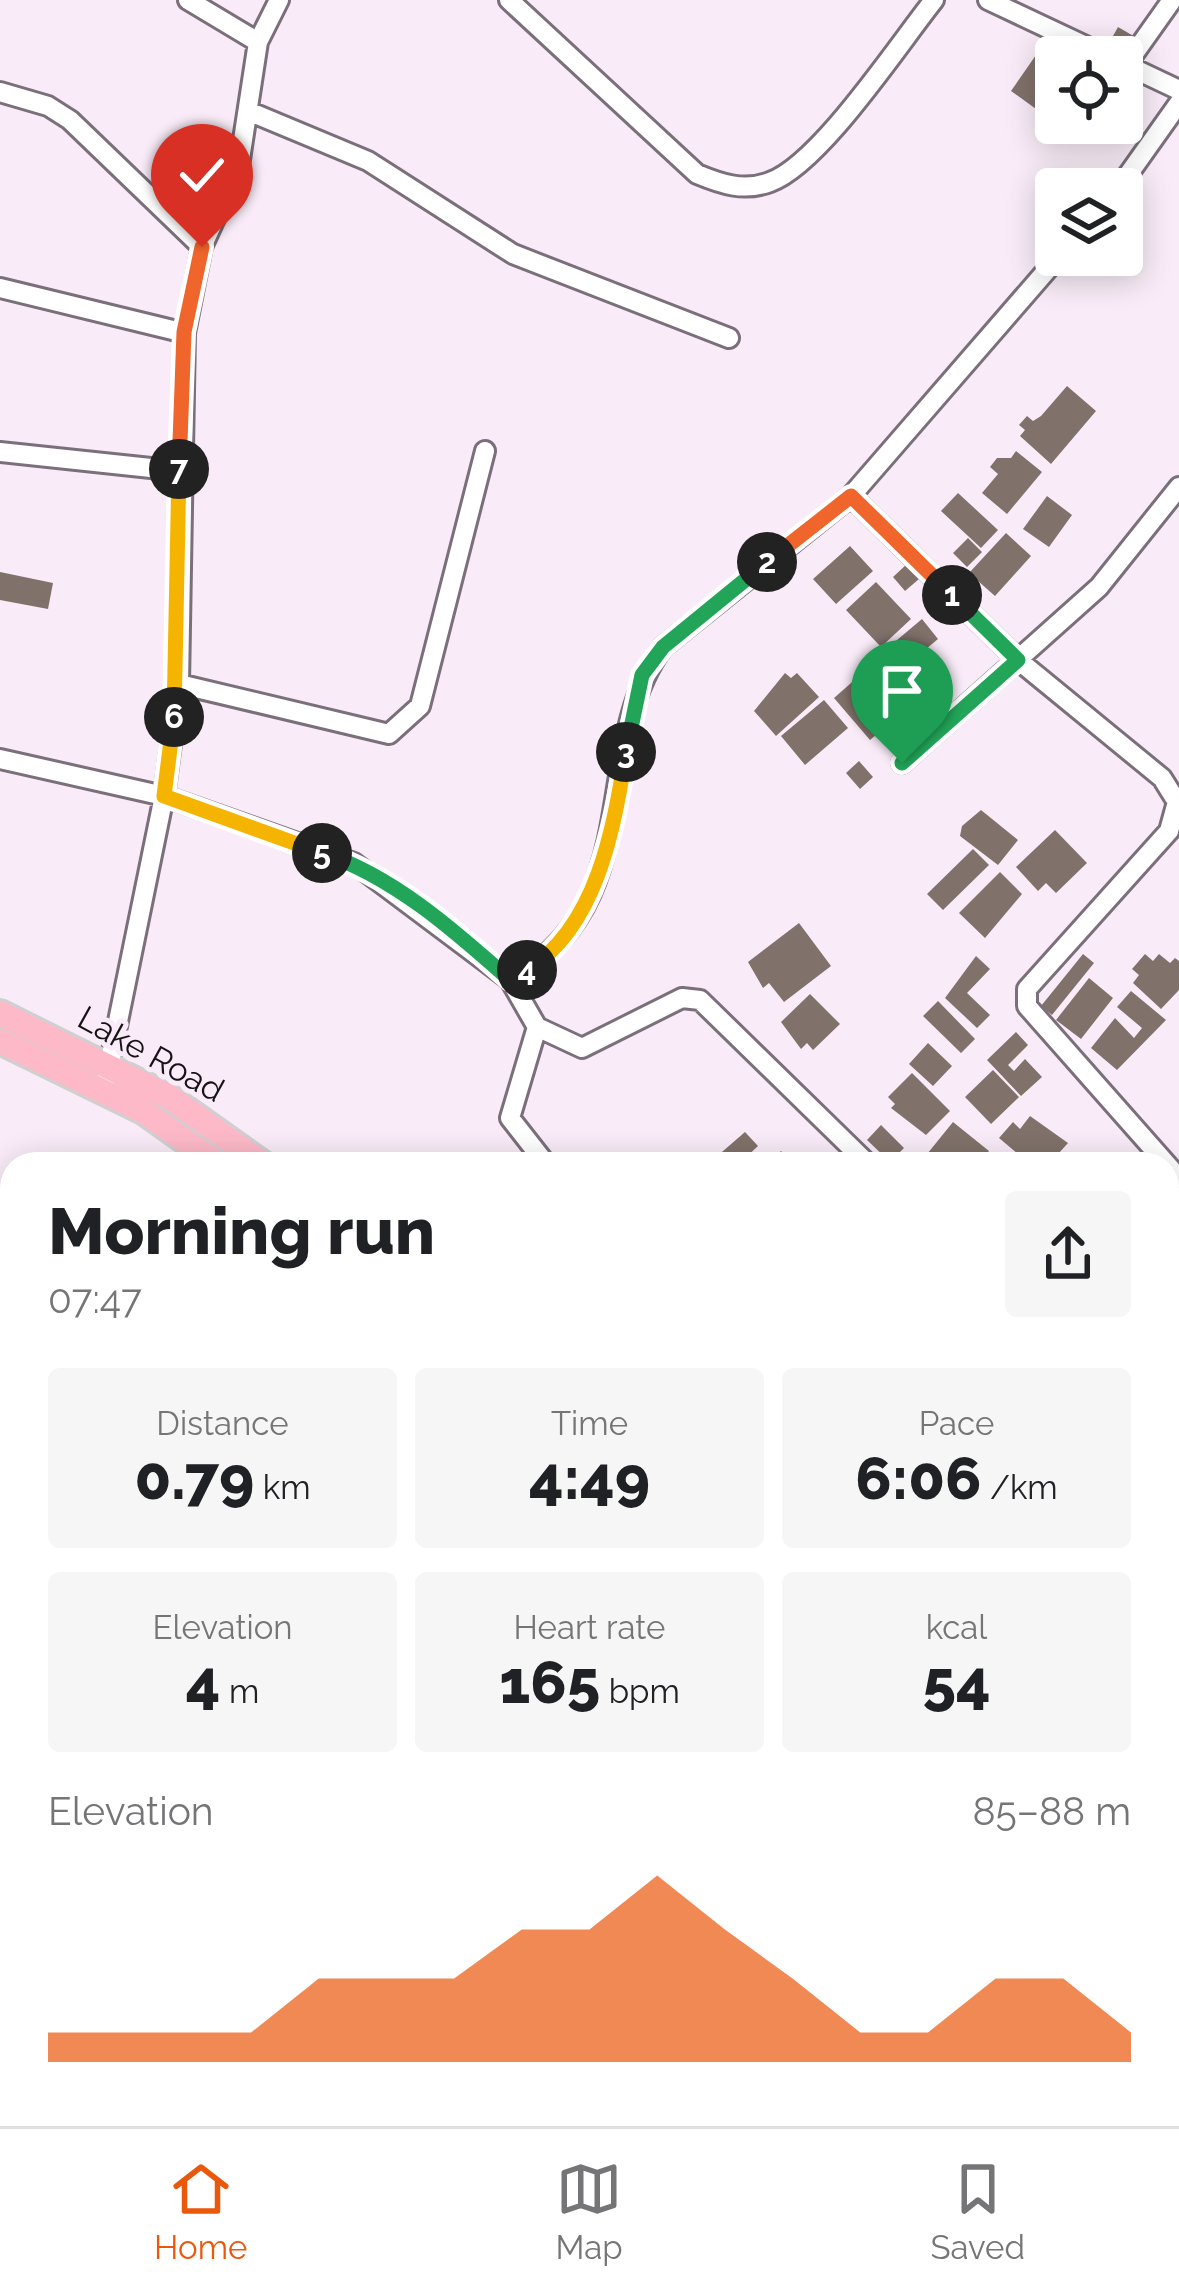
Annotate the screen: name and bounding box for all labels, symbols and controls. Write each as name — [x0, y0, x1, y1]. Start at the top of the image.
map controls — [1035, 36, 1143, 276]
button: locate — [1035, 36, 1143, 144]
pin — [151, 124, 253, 247]
icon: check — [169, 142, 235, 208]
button: layers — [1035, 168, 1143, 276]
pin: 7 — [149, 439, 209, 499]
text: 7 — [170, 449, 188, 488]
pin: 2 — [737, 532, 797, 592]
text: 2 — [758, 542, 776, 581]
pin: 1 — [922, 565, 982, 625]
text: 1 — [944, 575, 960, 614]
pin — [851, 640, 953, 763]
icon: arrive — [869, 658, 935, 724]
pin: 6 — [144, 687, 204, 747]
text: 6 — [164, 697, 184, 736]
pin: 3 — [596, 722, 656, 782]
text: 3 — [617, 732, 635, 771]
pin: 5 — [292, 823, 352, 883]
text: 5 — [313, 833, 331, 872]
pin: 4 — [497, 940, 557, 1000]
text: 4 — [518, 950, 536, 989]
street label: Lake Road — [71, 998, 231, 1110]
button: share — [1005, 1191, 1131, 1317]
text: Morning run — [48, 1192, 435, 1269]
text: 07:47 — [48, 1276, 142, 1322]
text: Distance — [156, 1404, 289, 1443]
text: Time — [551, 1404, 628, 1443]
text: Pace — [919, 1404, 994, 1443]
text: 0.79 — [134, 1443, 254, 1513]
text: 4:49 — [529, 1443, 650, 1513]
text: 6:06 — [855, 1443, 982, 1513]
text: km — [254, 1468, 311, 1507]
text: /km — [982, 1468, 1058, 1507]
text: Elevation — [152, 1608, 293, 1647]
text: Heart rate — [514, 1608, 666, 1647]
text: kcal — [926, 1608, 987, 1647]
text: 4 — [186, 1647, 220, 1717]
text: 165 — [499, 1647, 600, 1717]
text: 54 — [922, 1647, 991, 1717]
text: m — [220, 1672, 259, 1711]
text: bpm — [600, 1672, 680, 1711]
text: Elevation — [48, 1788, 214, 1834]
text: 85–88 m — [972, 1788, 1131, 1834]
tab: Home — [154, 2156, 247, 2267]
tab: Map — [555, 2156, 623, 2267]
tab: Saved — [931, 2156, 1025, 2267]

